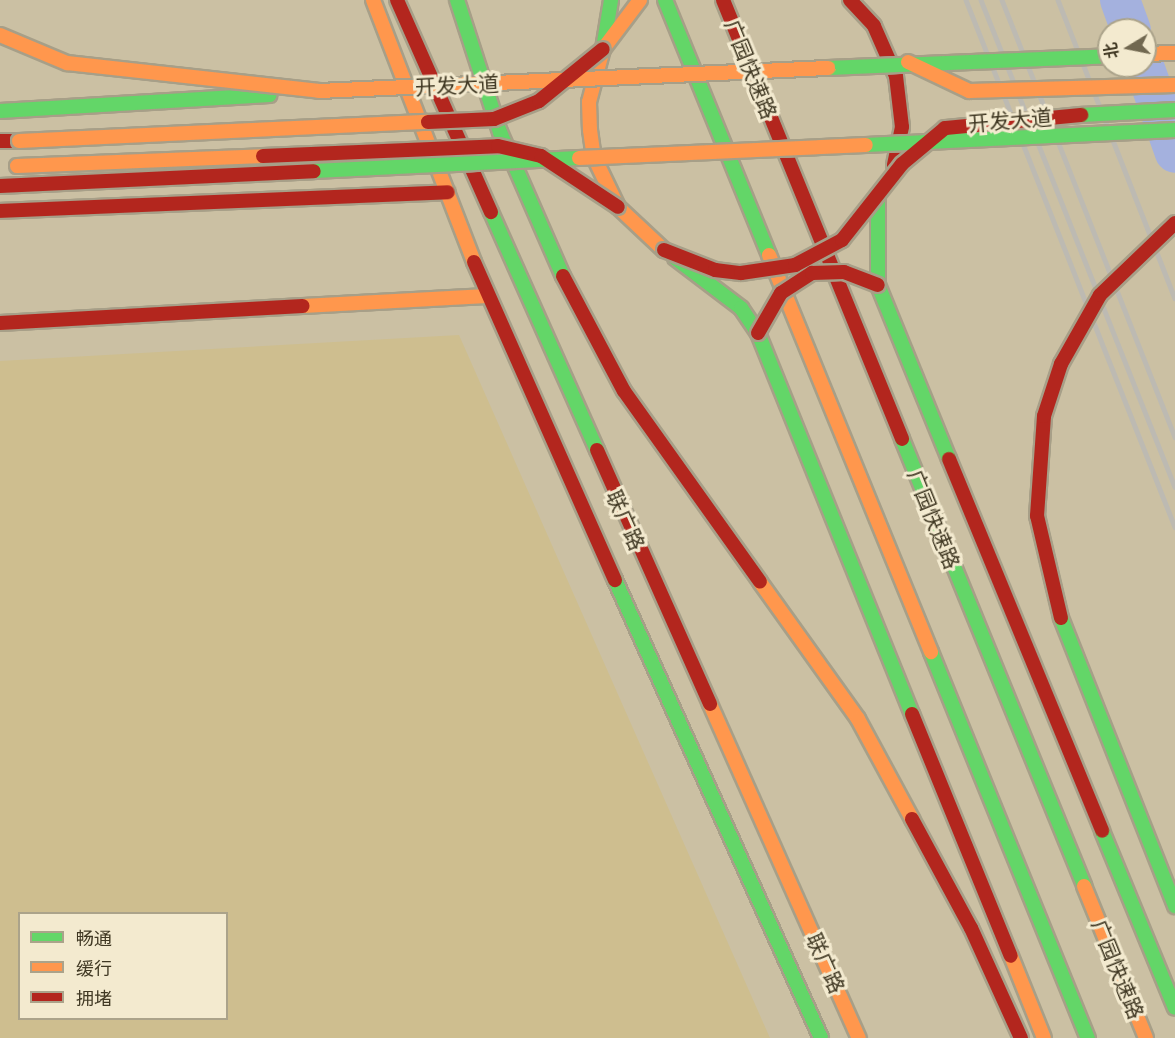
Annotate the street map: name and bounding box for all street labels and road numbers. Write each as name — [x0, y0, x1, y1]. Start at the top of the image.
street label: 广园快速路 — [720, 16, 782, 122]
street label: 开发大道 — [414, 70, 500, 100]
street label: 开发大道 — [967, 104, 1053, 136]
street label: 广园快速路 — [903, 466, 965, 572]
street label: 联广路 — [602, 486, 650, 554]
street label: 广园快速路 — [1087, 916, 1149, 1022]
street label: 联广路 — [802, 929, 850, 997]

